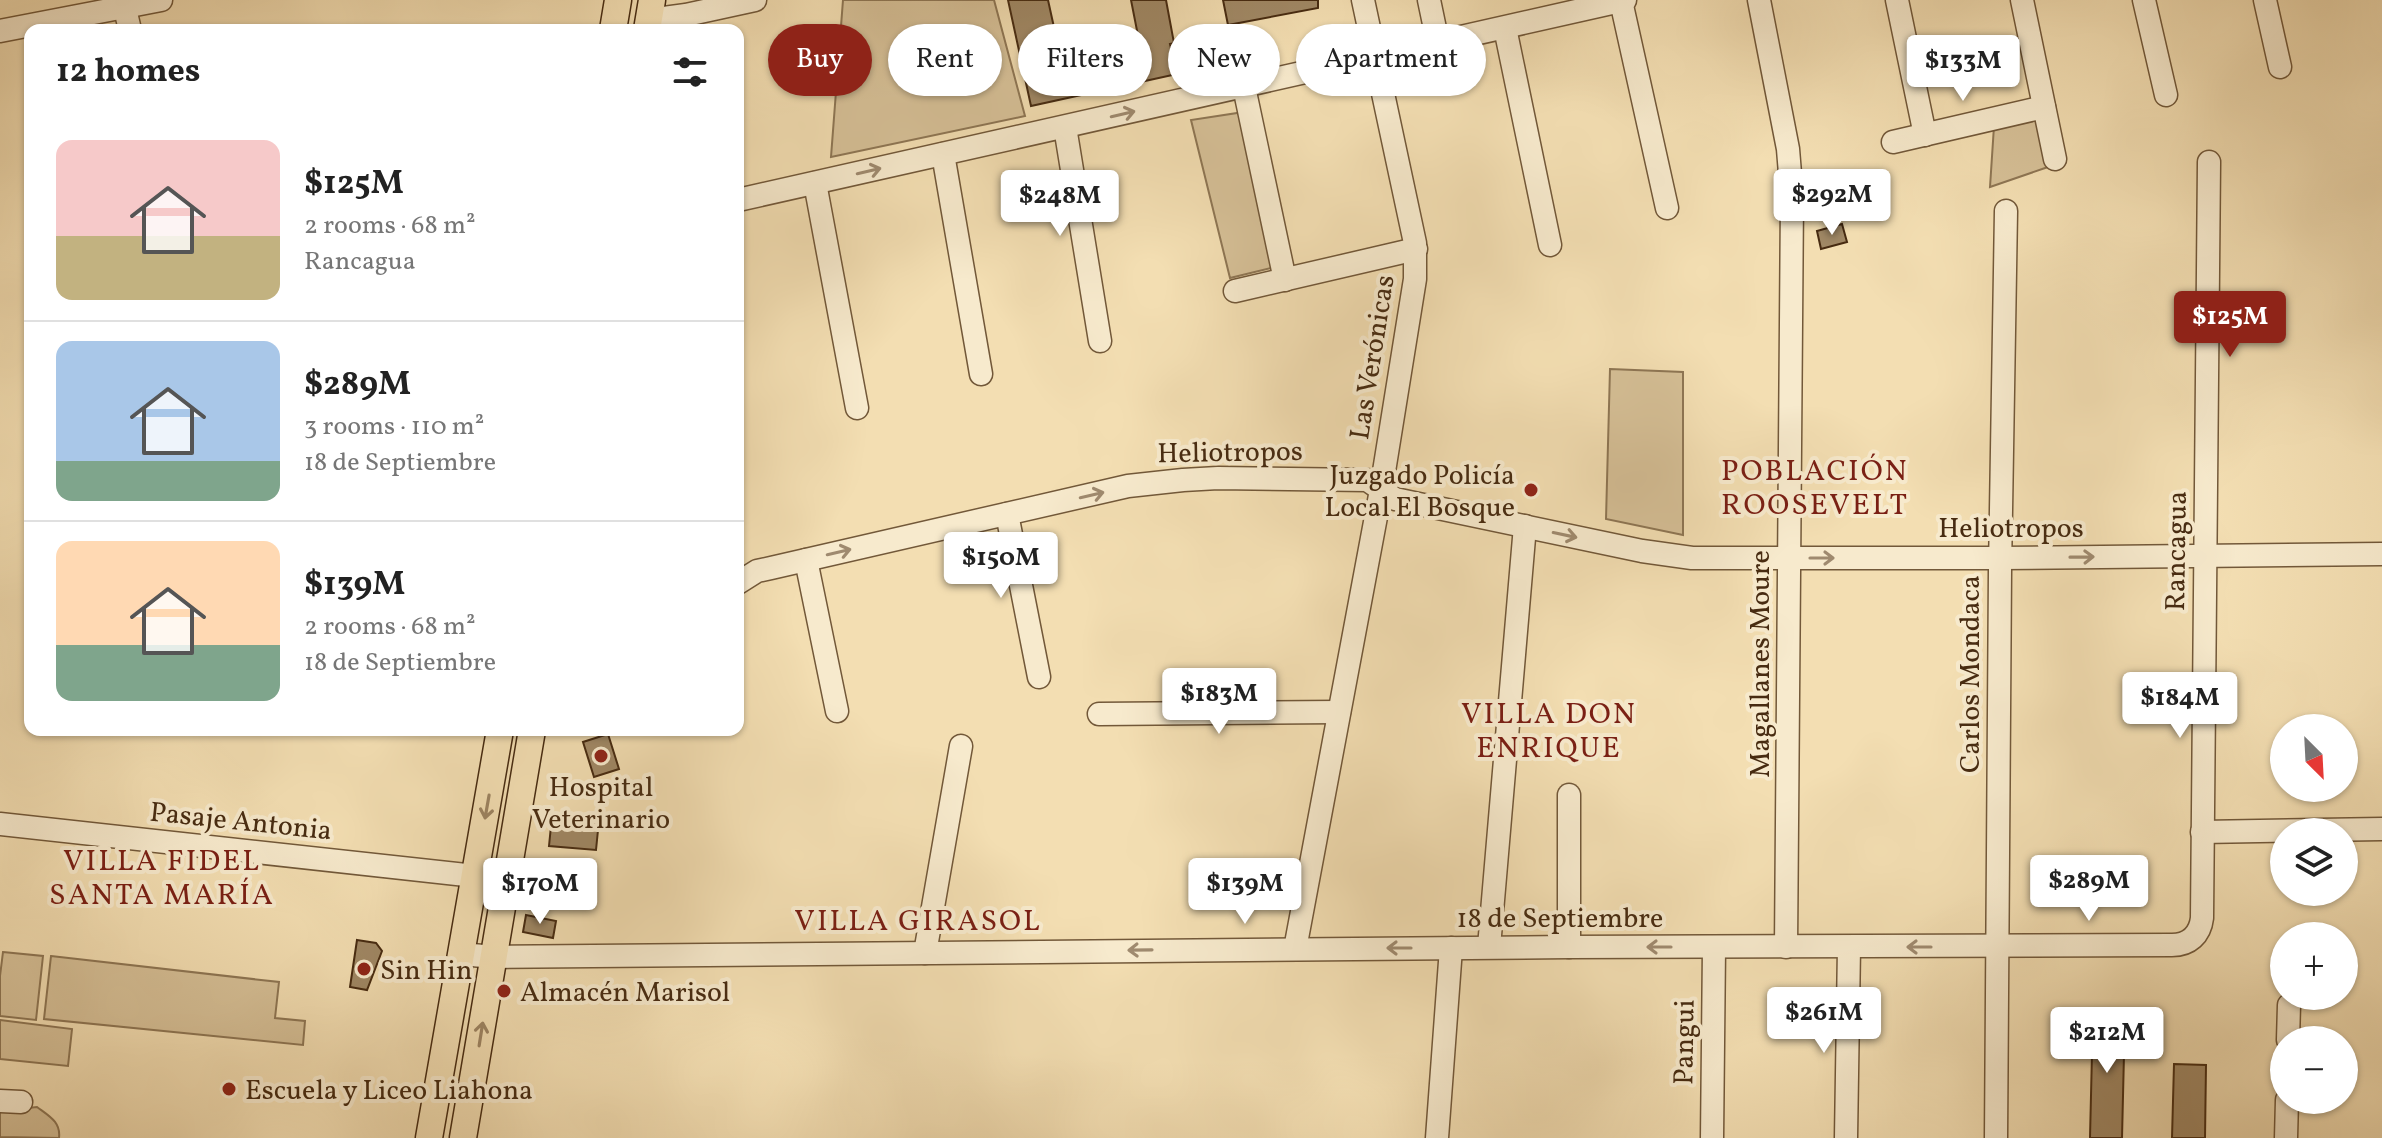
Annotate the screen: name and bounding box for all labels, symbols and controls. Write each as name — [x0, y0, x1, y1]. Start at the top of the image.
chip: Buy — [768, 24, 872, 96]
chip: Rent — [888, 24, 1002, 96]
chip: Filters — [1018, 24, 1152, 96]
chip: New — [1168, 24, 1280, 96]
chip: Apartment — [1296, 24, 1486, 96]
pin: $133M — [1907, 35, 2019, 103]
text: $133M — [1925, 43, 2001, 79]
text: 12 homes — [56, 49, 200, 96]
icon: filters — [668, 50, 712, 94]
one-way arrow — [1109, 106, 1135, 121]
text: $125M — [304, 161, 404, 208]
one-way arrow — [855, 163, 881, 178]
pin: $292M — [1776, 169, 1888, 237]
pin: $248M — [1004, 170, 1116, 238]
icon: home — [120, 172, 216, 268]
text: $292M — [1792, 177, 1872, 213]
text: $248M — [1019, 178, 1101, 214]
text: 2 rooms · 68 m² — [304, 208, 476, 244]
text: Rancagua — [304, 244, 416, 280]
street label: Las Verónicas — [1341, 272, 1406, 443]
pin: $125M — [2174, 291, 2286, 359]
text: $125M — [2192, 299, 2268, 335]
text: $289M — [304, 362, 411, 409]
icon: home — [120, 373, 216, 469]
text: 3 rooms · 110 m² — [304, 409, 484, 445]
street label: Heliotropos — [1157, 433, 1303, 474]
text: 18 de Septiembre — [304, 445, 496, 481]
district label: POBLACIÓN ROOSEVELT — [1721, 451, 1909, 527]
place label: Juzgado Policía Local El Bosque — [1325, 457, 1515, 528]
marker: Juzgado Policía Local El Bosque — [1522, 481, 1540, 499]
one-way arrow — [1079, 487, 1105, 502]
street label: Rancagua — [2157, 491, 2198, 612]
street label: Heliotropos — [1938, 510, 2084, 549]
one-way arrow — [1551, 528, 1577, 543]
pin: $150M — [945, 532, 1057, 600]
text: $150M — [962, 540, 1040, 576]
one-way arrow — [825, 544, 851, 559]
one-way arrow — [2068, 549, 2095, 565]
street label: Magallanes Moure — [1742, 550, 1781, 778]
one-way arrow — [1808, 550, 1835, 566]
text: $139M — [304, 562, 405, 609]
icon: home — [120, 573, 216, 669]
street label: Carlos Mondaca — [1952, 575, 1991, 773]
text: 2 rooms · 68 m² — [304, 609, 476, 645]
text: 18 de Septiembre — [304, 645, 496, 681]
pin: $183M — [1163, 668, 1275, 736]
pin: $184M — [2124, 672, 2236, 740]
text: $183M — [1180, 676, 1258, 712]
text: $184M — [2140, 680, 2220, 716]
district label: VILLA DON ENRIQUE — [1461, 694, 1637, 770]
north arrow — [2270, 714, 2358, 802]
map controls — [2270, 714, 2358, 1114]
marker: Hospital Veterinario — [592, 747, 610, 765]
place label: Hospital Veterinario — [532, 769, 670, 840]
street label: Pasaje Antonia — [148, 794, 334, 851]
one-way arrow — [478, 794, 493, 819]
button: layers — [2270, 818, 2358, 906]
district label: VILLA FIDEL SANTA MARÍA — [49, 841, 275, 917]
pin: $289M — [2033, 855, 2145, 923]
pin: $170M — [484, 858, 596, 926]
pin: $139M — [1189, 858, 1301, 926]
text: $289M — [2048, 863, 2130, 899]
text: $170M — [501, 866, 579, 902]
text: $139M — [1206, 866, 1284, 902]
street label: 18 de Septiembre — [1457, 900, 1663, 939]
district label: VILLA GIRASOL — [794, 901, 1042, 943]
button: + — [2270, 922, 2358, 1010]
one-way arrow — [1646, 939, 1673, 955]
one-way arrow — [1906, 939, 1933, 955]
one-way arrow — [1386, 940, 1413, 956]
one-way arrow — [1127, 942, 1154, 958]
place label: Sin Hin — [380, 952, 472, 991]
marker: Sin Hin — [355, 960, 373, 978]
place label: Almacén Marisol — [520, 974, 730, 1013]
marker: Almacén Marisol — [495, 982, 513, 1000]
pin: $261M — [1768, 987, 1880, 1055]
text: $261M — [1785, 995, 1863, 1031]
street label: Pangui — [1665, 999, 1706, 1085]
pin: $212M — [2051, 1007, 2163, 1075]
text: $212M — [2068, 1015, 2146, 1051]
one-way arrow — [474, 1021, 489, 1047]
button: − — [2270, 1026, 2358, 1114]
place label: Escuela y Liceo Liahona — [245, 1072, 533, 1111]
marker: Escuela y Liceo Liahona — [220, 1080, 238, 1098]

